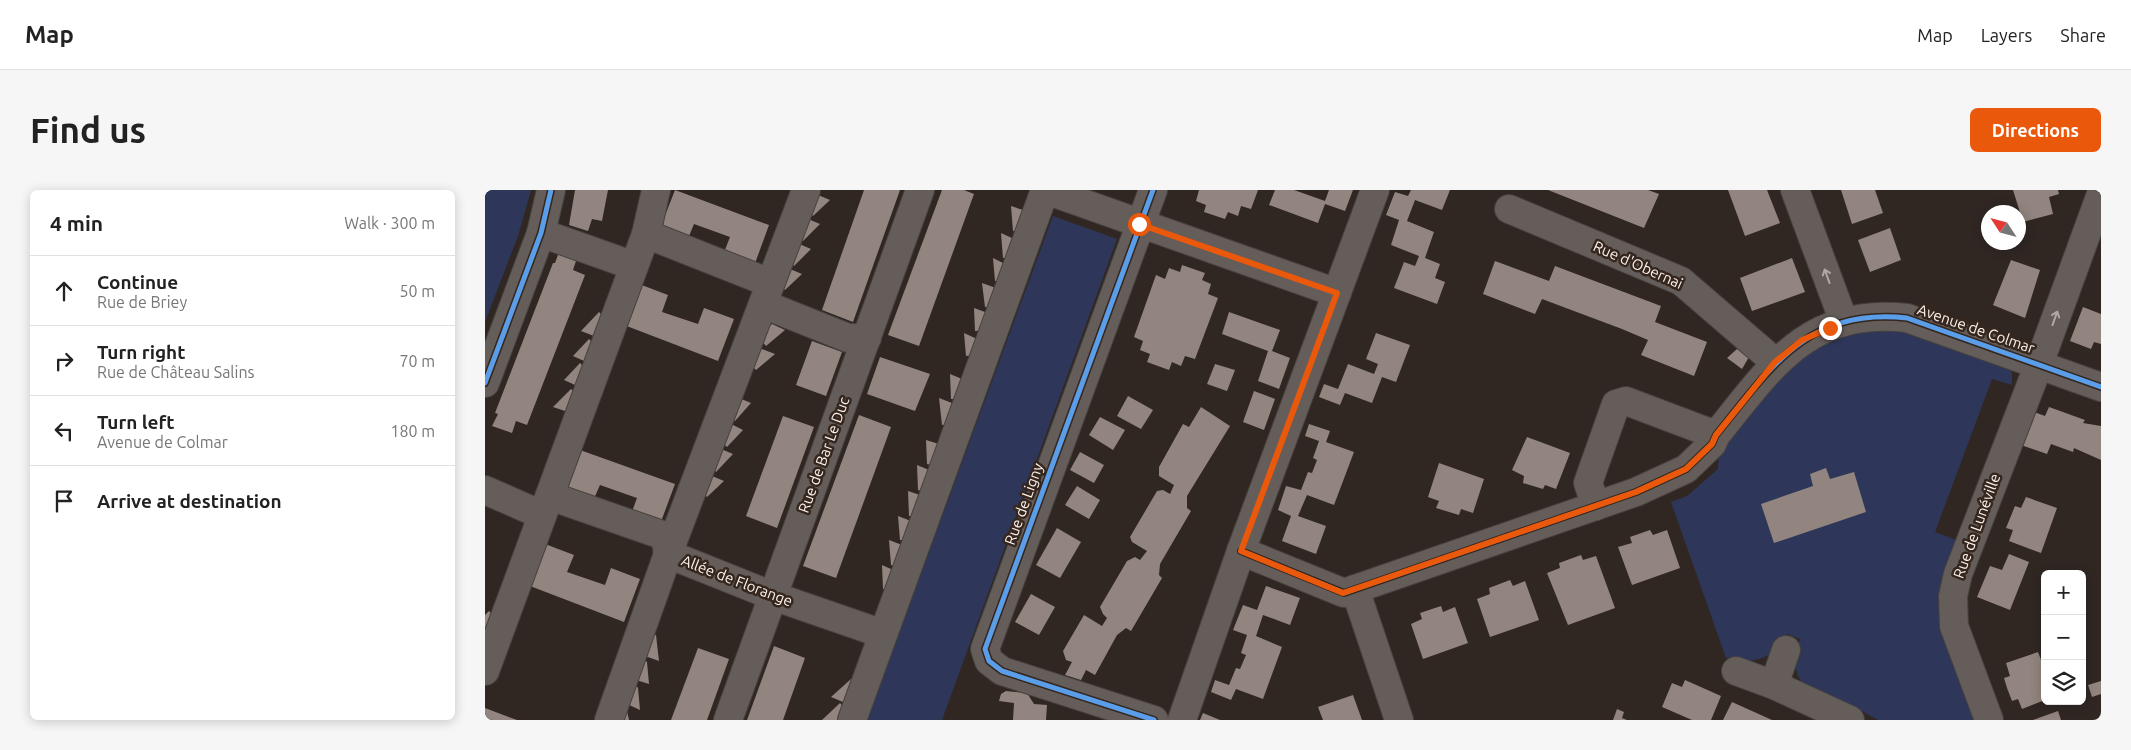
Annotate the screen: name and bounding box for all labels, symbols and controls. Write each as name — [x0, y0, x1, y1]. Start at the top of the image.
text: Map — [25, 21, 74, 48]
text: Map — [1917, 25, 1953, 45]
text: Layers — [1981, 25, 2032, 45]
text: Share — [2060, 25, 2106, 45]
button: Directions — [1970, 108, 2101, 152]
text: Find us — [30, 110, 146, 150]
north arrow — [1981, 205, 2026, 250]
text: 4 min — [50, 211, 103, 235]
route start — [1128, 213, 1151, 236]
text: Walk · 300 m — [344, 214, 435, 232]
street label: Rue d'Obernai — [1591, 237, 1686, 292]
one-way arrow — [1822, 269, 1831, 284]
text: Continue — [97, 271, 178, 293]
icon: ahead — [50, 277, 78, 305]
text: 50 m — [399, 282, 435, 300]
text: Rue de Briey — [97, 293, 187, 311]
street label: Avenue de Colmar — [1915, 301, 2037, 357]
one-way arrow — [2051, 311, 2060, 327]
route end — [1819, 317, 1842, 340]
text: Turn right — [97, 341, 185, 363]
icon: right — [50, 347, 78, 375]
text: 70 m — [399, 352, 435, 370]
text: Rue de Château Salins — [97, 363, 255, 381]
street label: Rue de Bar Le Duc — [795, 395, 852, 515]
text: Turn left — [97, 411, 175, 433]
icon: left — [50, 417, 78, 445]
text: 180 m — [390, 422, 435, 440]
text: Avenue de Colmar — [97, 433, 228, 451]
street label: Rue de Ligny — [1001, 461, 1046, 547]
street label: Rue de Lunéville — [1950, 471, 2003, 581]
icon: arrive — [50, 487, 78, 515]
text: Arrive at destination — [97, 490, 282, 512]
street label: Allée de Florange — [679, 552, 795, 610]
map controls — [2041, 570, 2086, 705]
button: + — [2041, 570, 2086, 615]
button: − — [2041, 615, 2086, 660]
button: layers — [2041, 660, 2086, 705]

